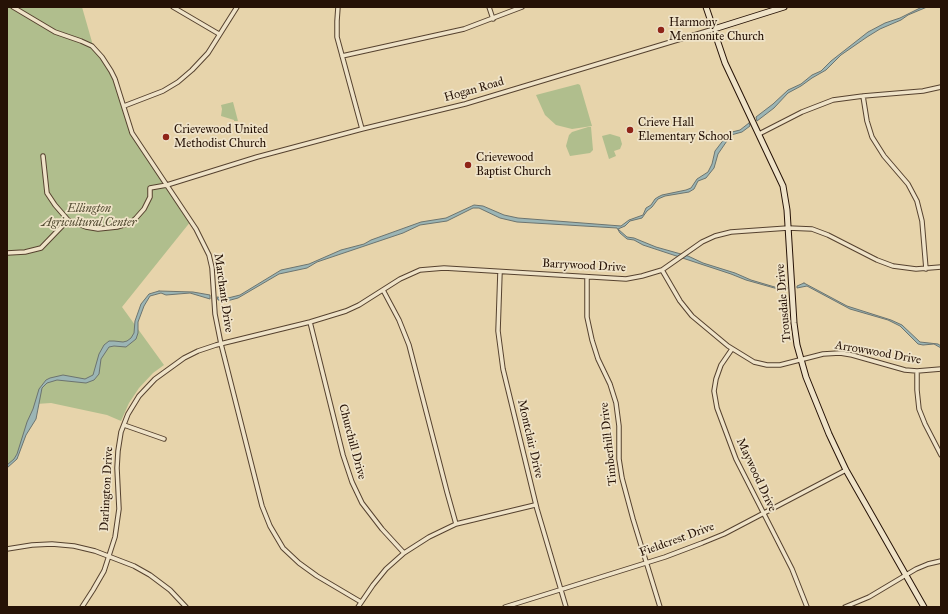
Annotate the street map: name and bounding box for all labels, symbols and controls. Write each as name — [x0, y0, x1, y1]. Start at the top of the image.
place label: Harmony Mennonite Church — [669, 16, 764, 44]
marker: Harmony Mennonite Church — [656, 25, 666, 35]
street label: Hogan Road — [442, 75, 506, 105]
place label: Crieve Hall Elementary School — [638, 116, 732, 144]
place label: Crievewood United Methodist Church — [174, 123, 268, 151]
marker: Crieve Hall Elementary School — [625, 125, 635, 135]
marker: Crievewood United Methodist Church — [161, 132, 171, 142]
place label: Crievewood Baptist Church — [476, 151, 551, 179]
marker: Crievewood Baptist Church — [463, 160, 473, 170]
park label: Ellington Agricultural Center — [41, 202, 137, 230]
street label: Marchant Drive — [210, 253, 236, 333]
street label: Barrywood Drive — [542, 257, 626, 275]
street label: Trousdale Drive — [773, 263, 795, 343]
street label: Arrowwood Drive — [834, 338, 922, 368]
street label: Montclair Drive — [514, 398, 546, 480]
street label: Timberhill Drive — [597, 402, 621, 486]
street label: Churchill Drive — [335, 403, 369, 481]
street label: Maywood Drive — [733, 436, 779, 514]
street label: Darlington Drive — [98, 446, 116, 532]
street label: Fieldcrest Drive — [638, 520, 716, 560]

